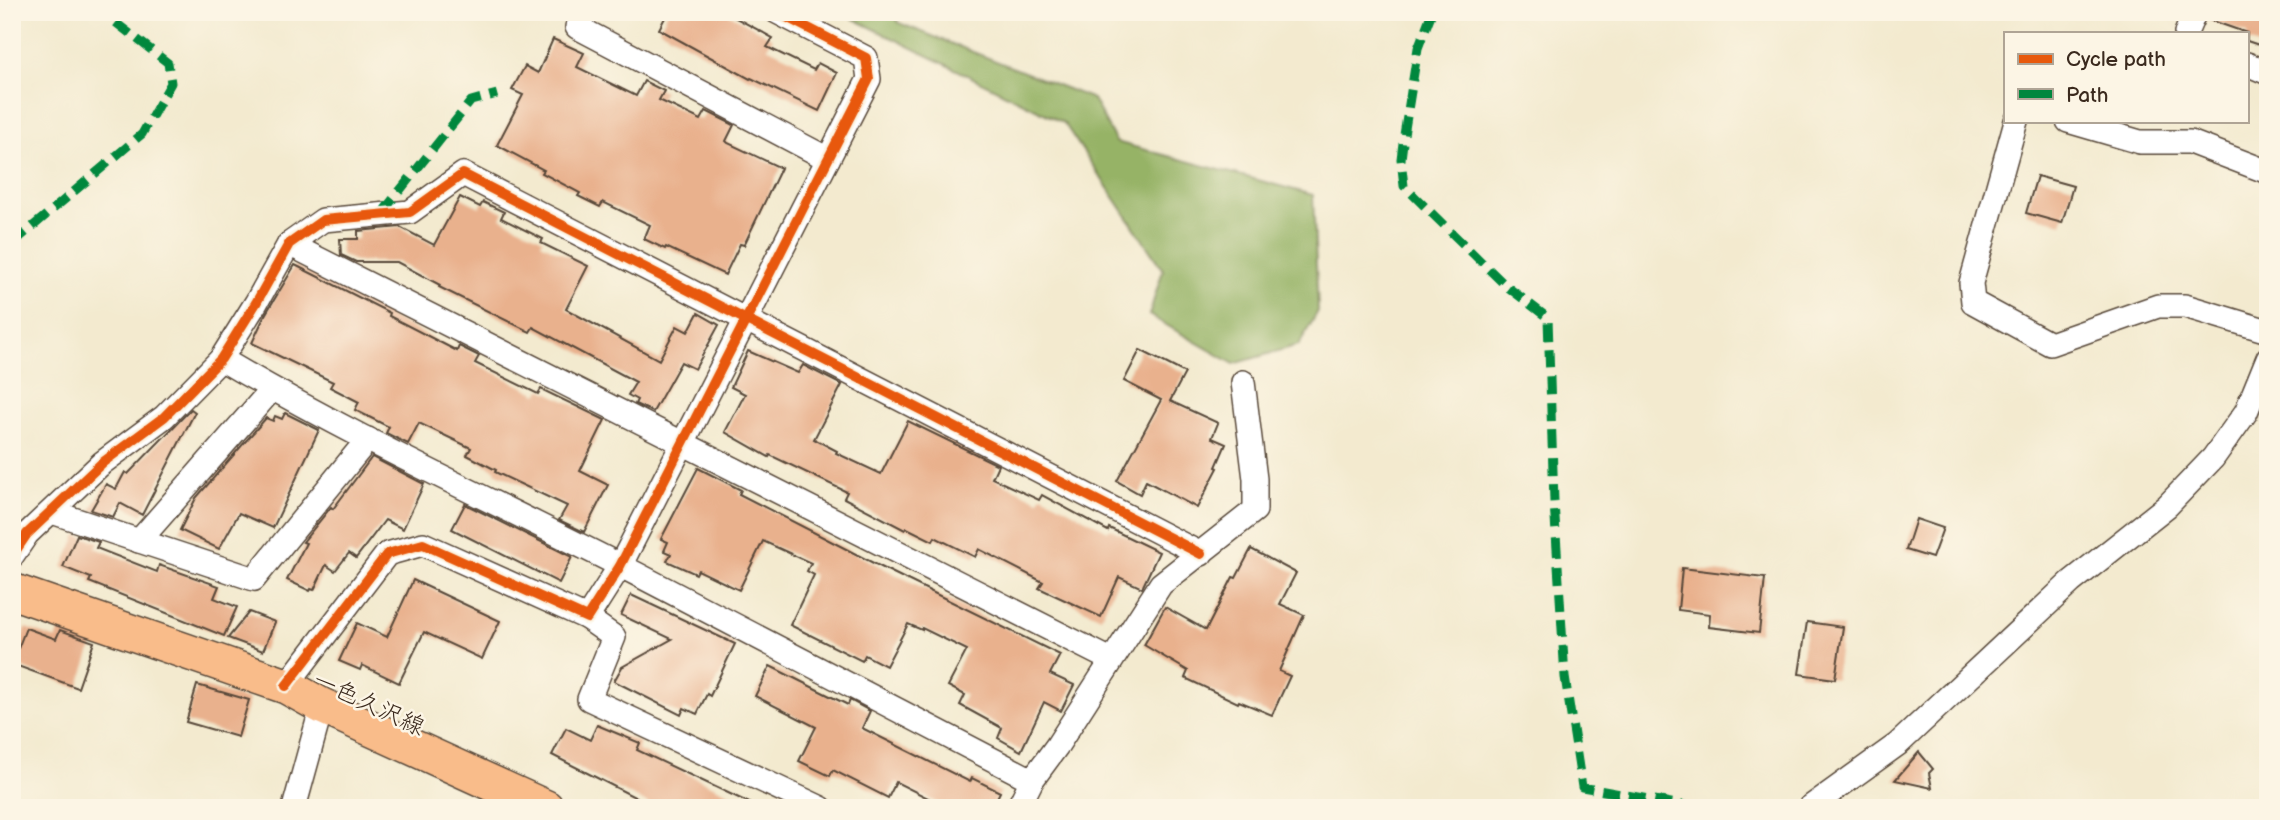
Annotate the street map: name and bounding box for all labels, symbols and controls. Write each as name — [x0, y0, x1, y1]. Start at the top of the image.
legend — [2004, 32, 2248, 122]
text: Cycle path — [2066, 47, 2166, 72]
text: Path — [2066, 83, 2108, 108]
street label: 一色久沢線 — [308, 665, 429, 742]

